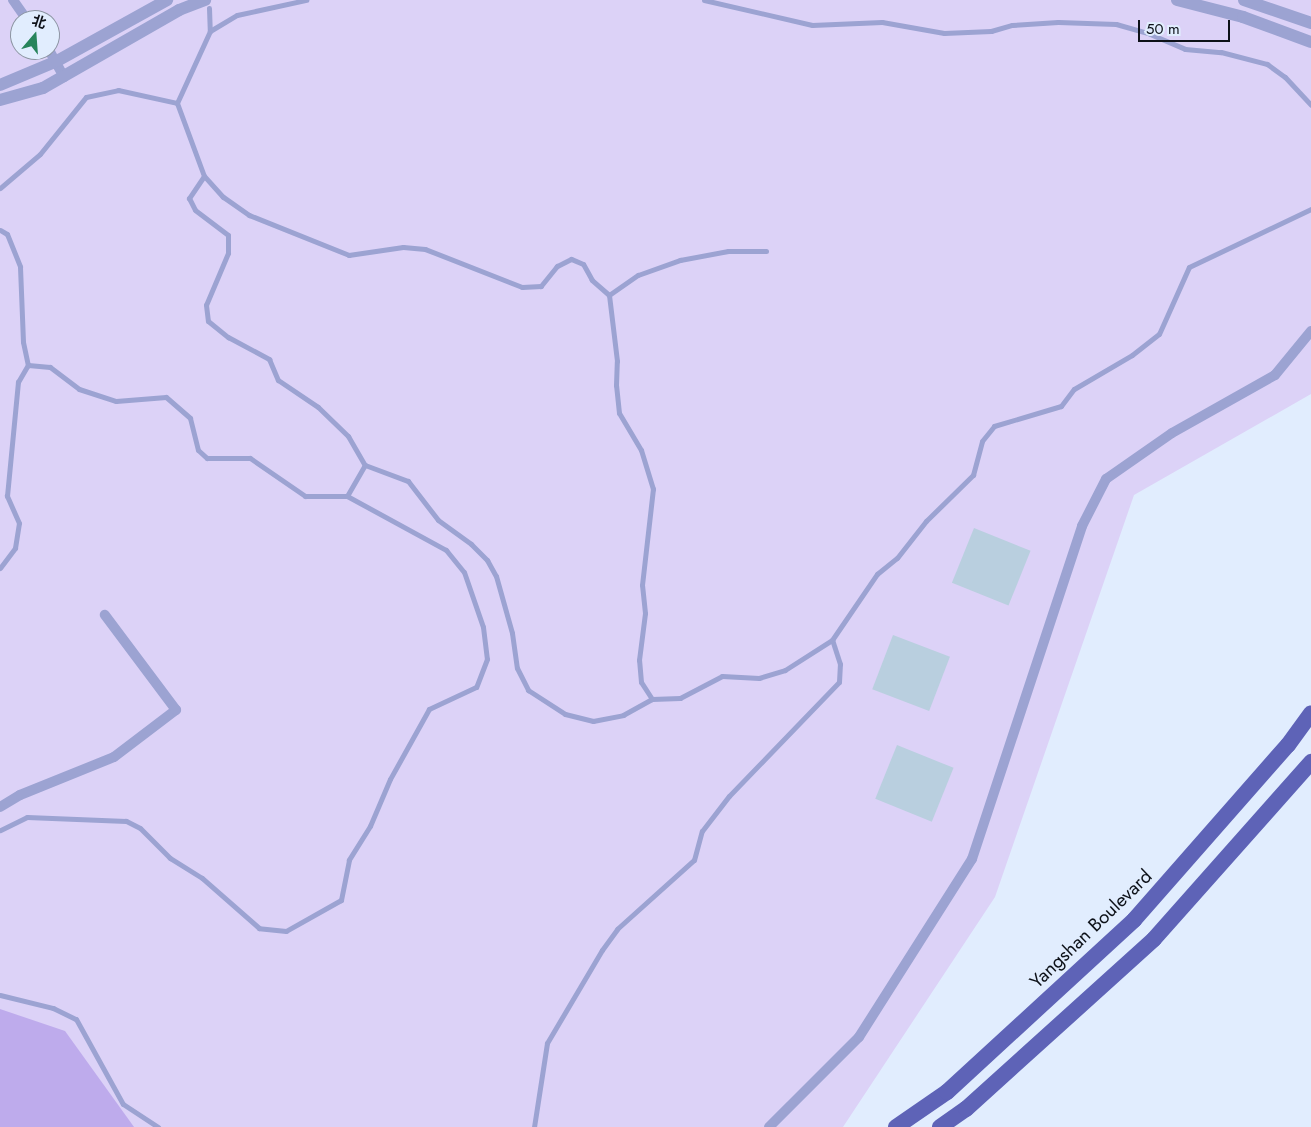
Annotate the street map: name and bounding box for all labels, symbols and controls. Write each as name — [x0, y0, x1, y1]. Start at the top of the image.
north arrow — [10, 10, 60, 60]
text: 北 — [30, 10, 49, 33]
scale bar — [1141, 10, 1234, 42]
text: 50 m — [1146, 18, 1180, 40]
street label: Yangshan Boulevard — [1025, 865, 1157, 993]

